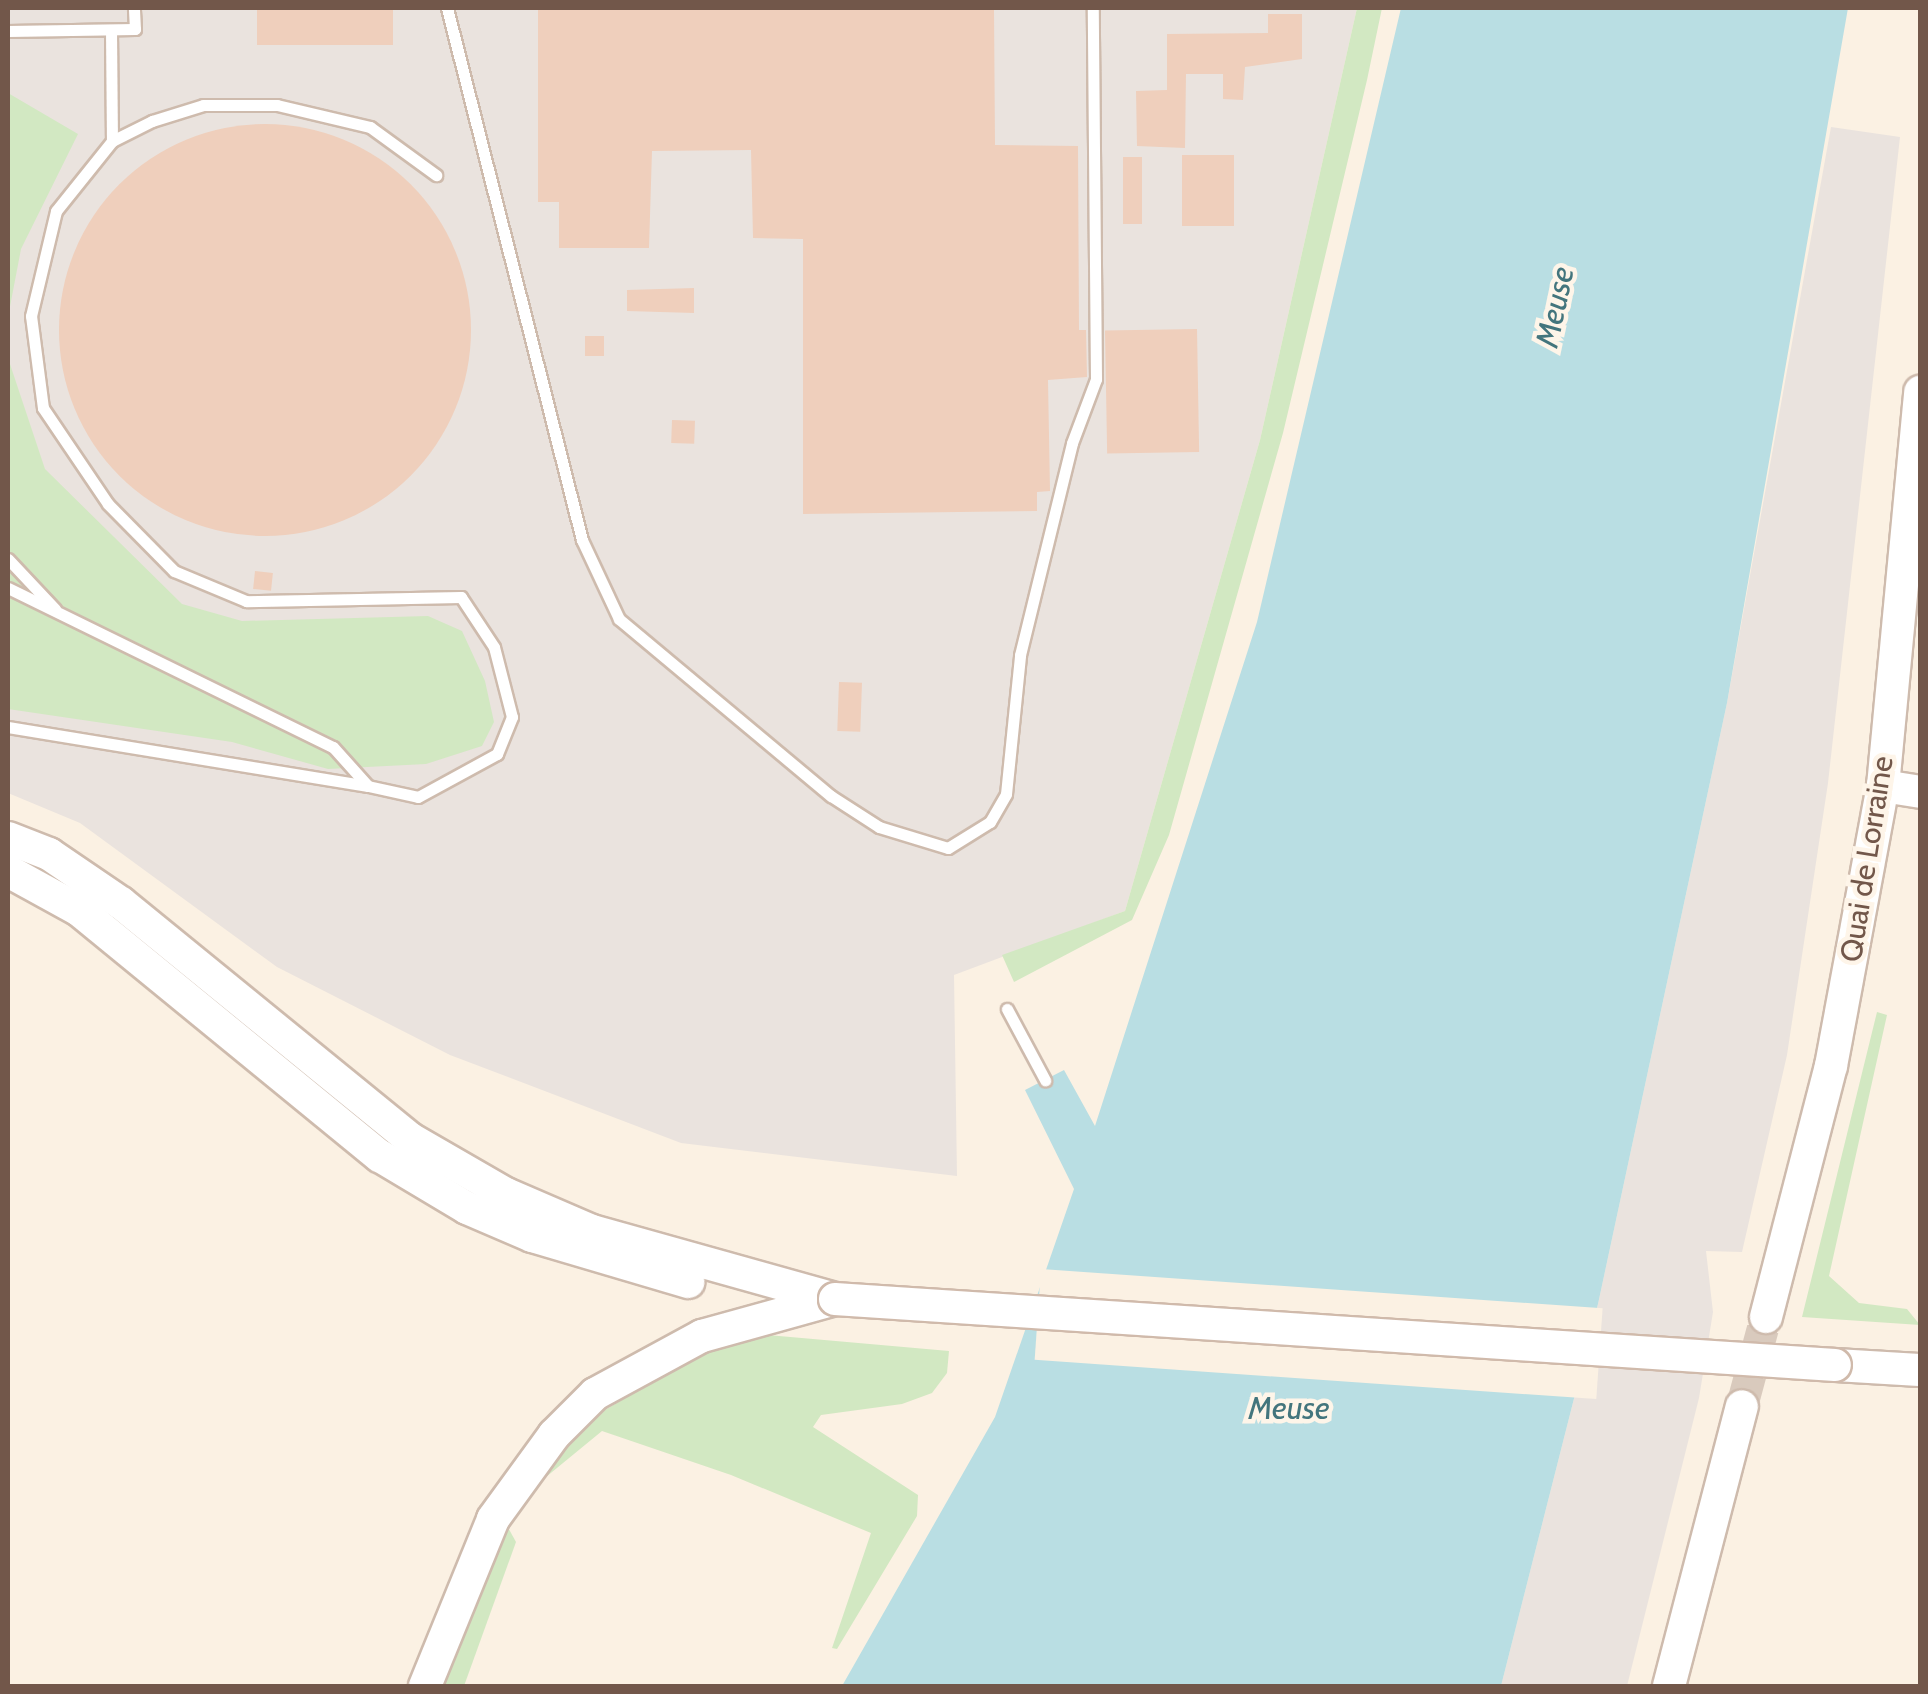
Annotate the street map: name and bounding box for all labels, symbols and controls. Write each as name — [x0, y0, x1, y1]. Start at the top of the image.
water label: Meuse — [1528, 263, 1582, 351]
street label: Quai de Lorraine — [1833, 754, 1901, 964]
water label: Meuse — [1248, 1389, 1330, 1427]

